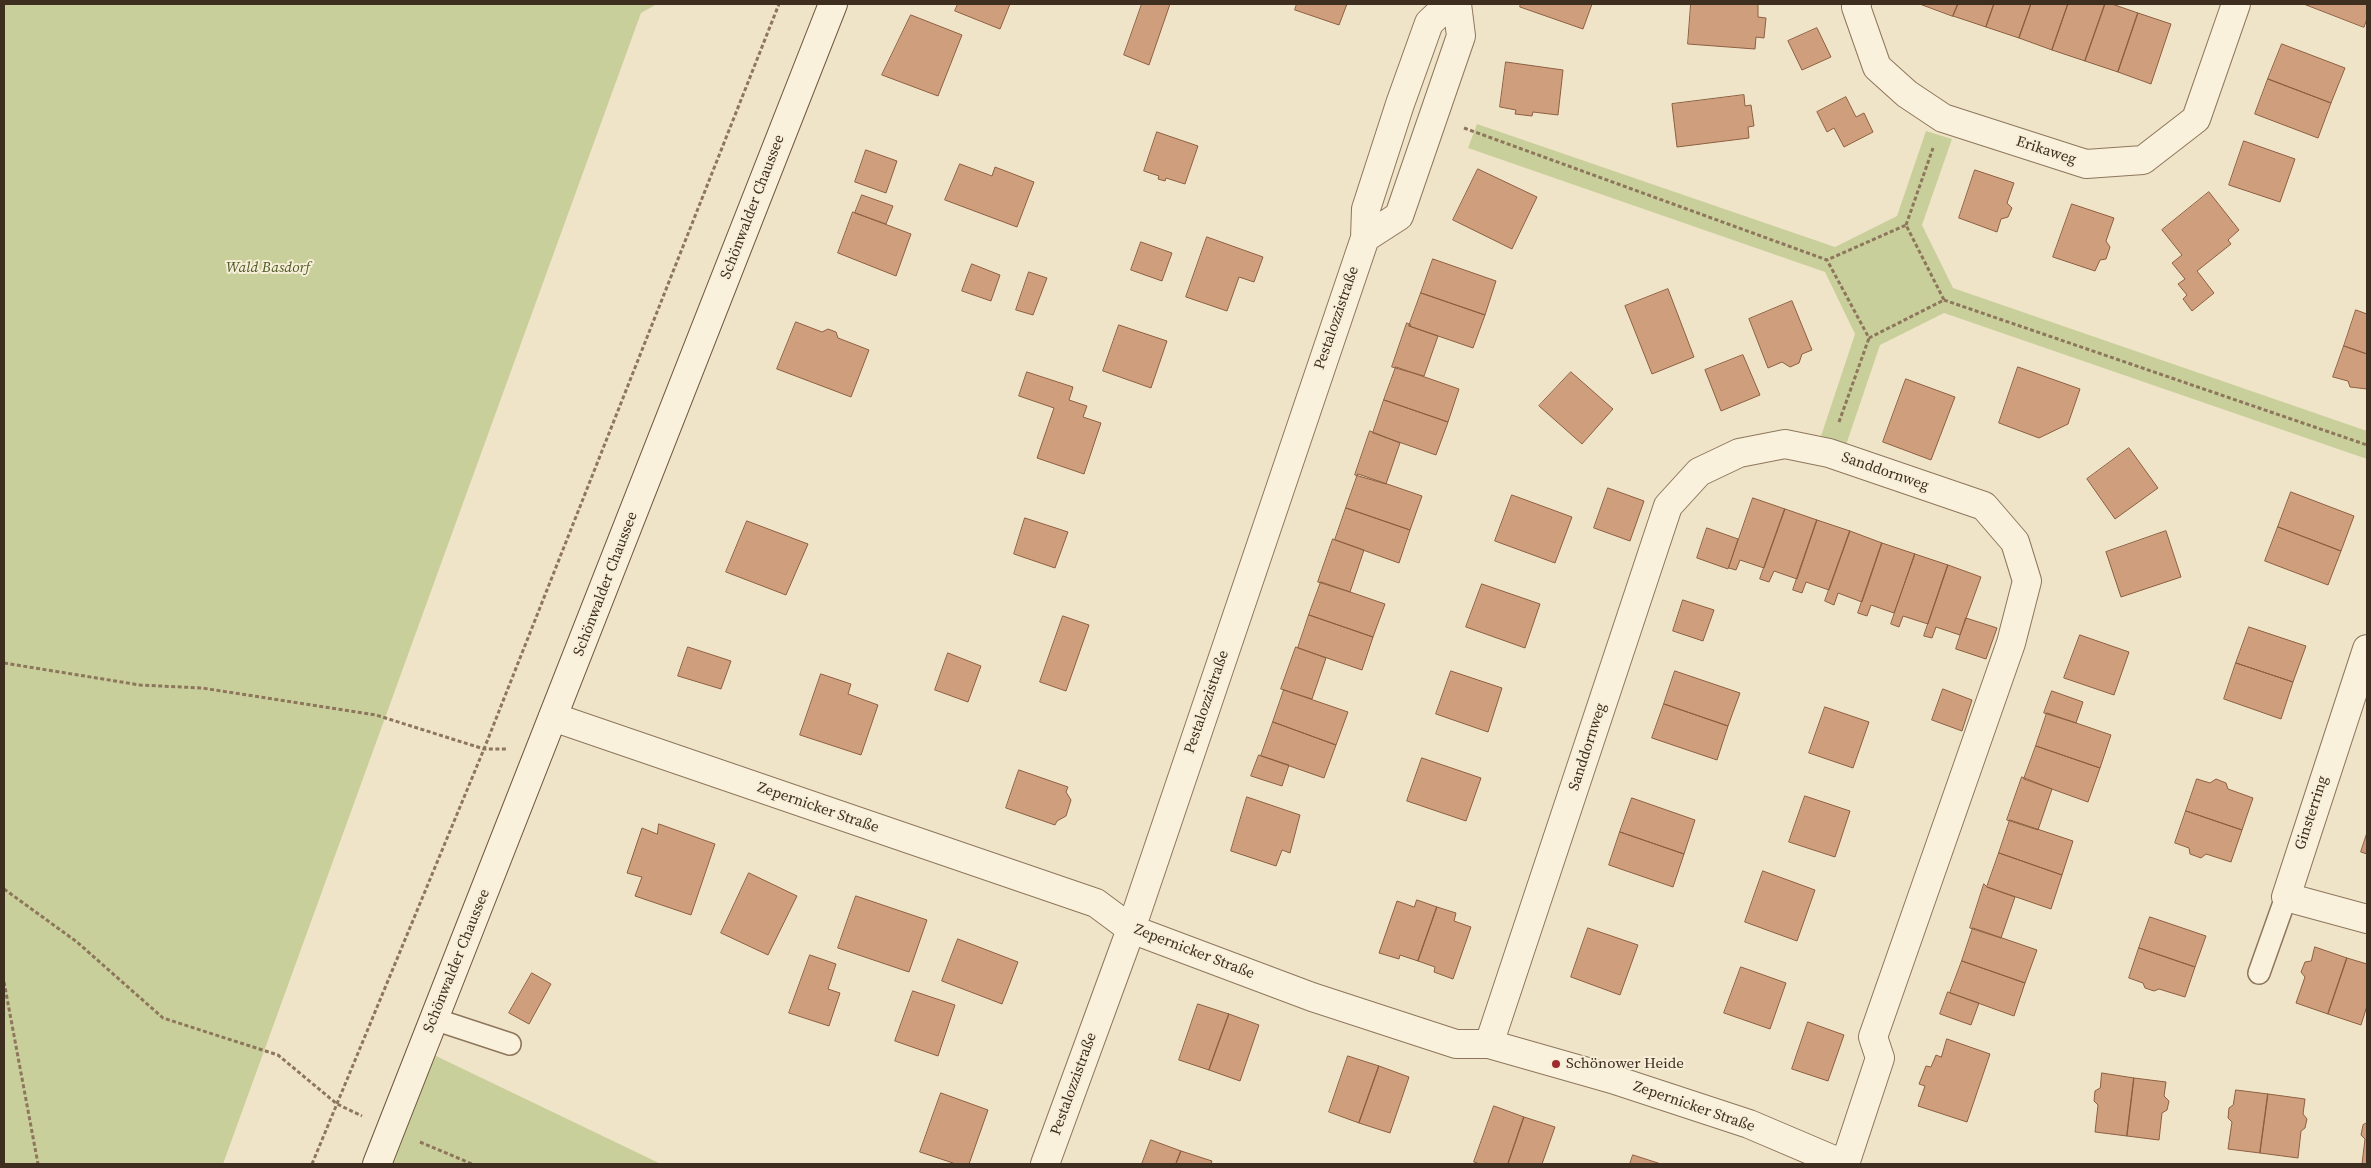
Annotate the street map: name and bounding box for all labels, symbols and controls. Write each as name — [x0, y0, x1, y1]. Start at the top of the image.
street label: Schönwalder Chaussee — [717, 132, 789, 282]
street label: Erikaweg — [2014, 133, 2078, 169]
park label: Wald Basdorf — [226, 259, 310, 277]
street label: Pestalozzistraße — [1311, 264, 1363, 372]
street label: Sanddornweg — [1839, 449, 1931, 495]
street label: Schönwalder Chaussee — [570, 509, 642, 659]
street label: Pestalozzistraße — [1181, 648, 1233, 756]
street label: Sanddornweg — [1565, 701, 1611, 793]
street label: Ginsterring — [2292, 774, 2332, 852]
street label: Zepernicker Straße — [755, 779, 881, 837]
street label: Schönwalder Chaussee — [420, 887, 494, 1035]
street label: Zepernicker Straße — [1131, 921, 1257, 983]
street label: Pestalozzistraße — [1047, 1030, 1101, 1138]
place label: Schönower Heide — [1566, 1055, 1684, 1073]
marker: Schönower Heide — [1550, 1058, 1562, 1070]
street label: Zepernicker Straße — [1631, 1078, 1757, 1136]

